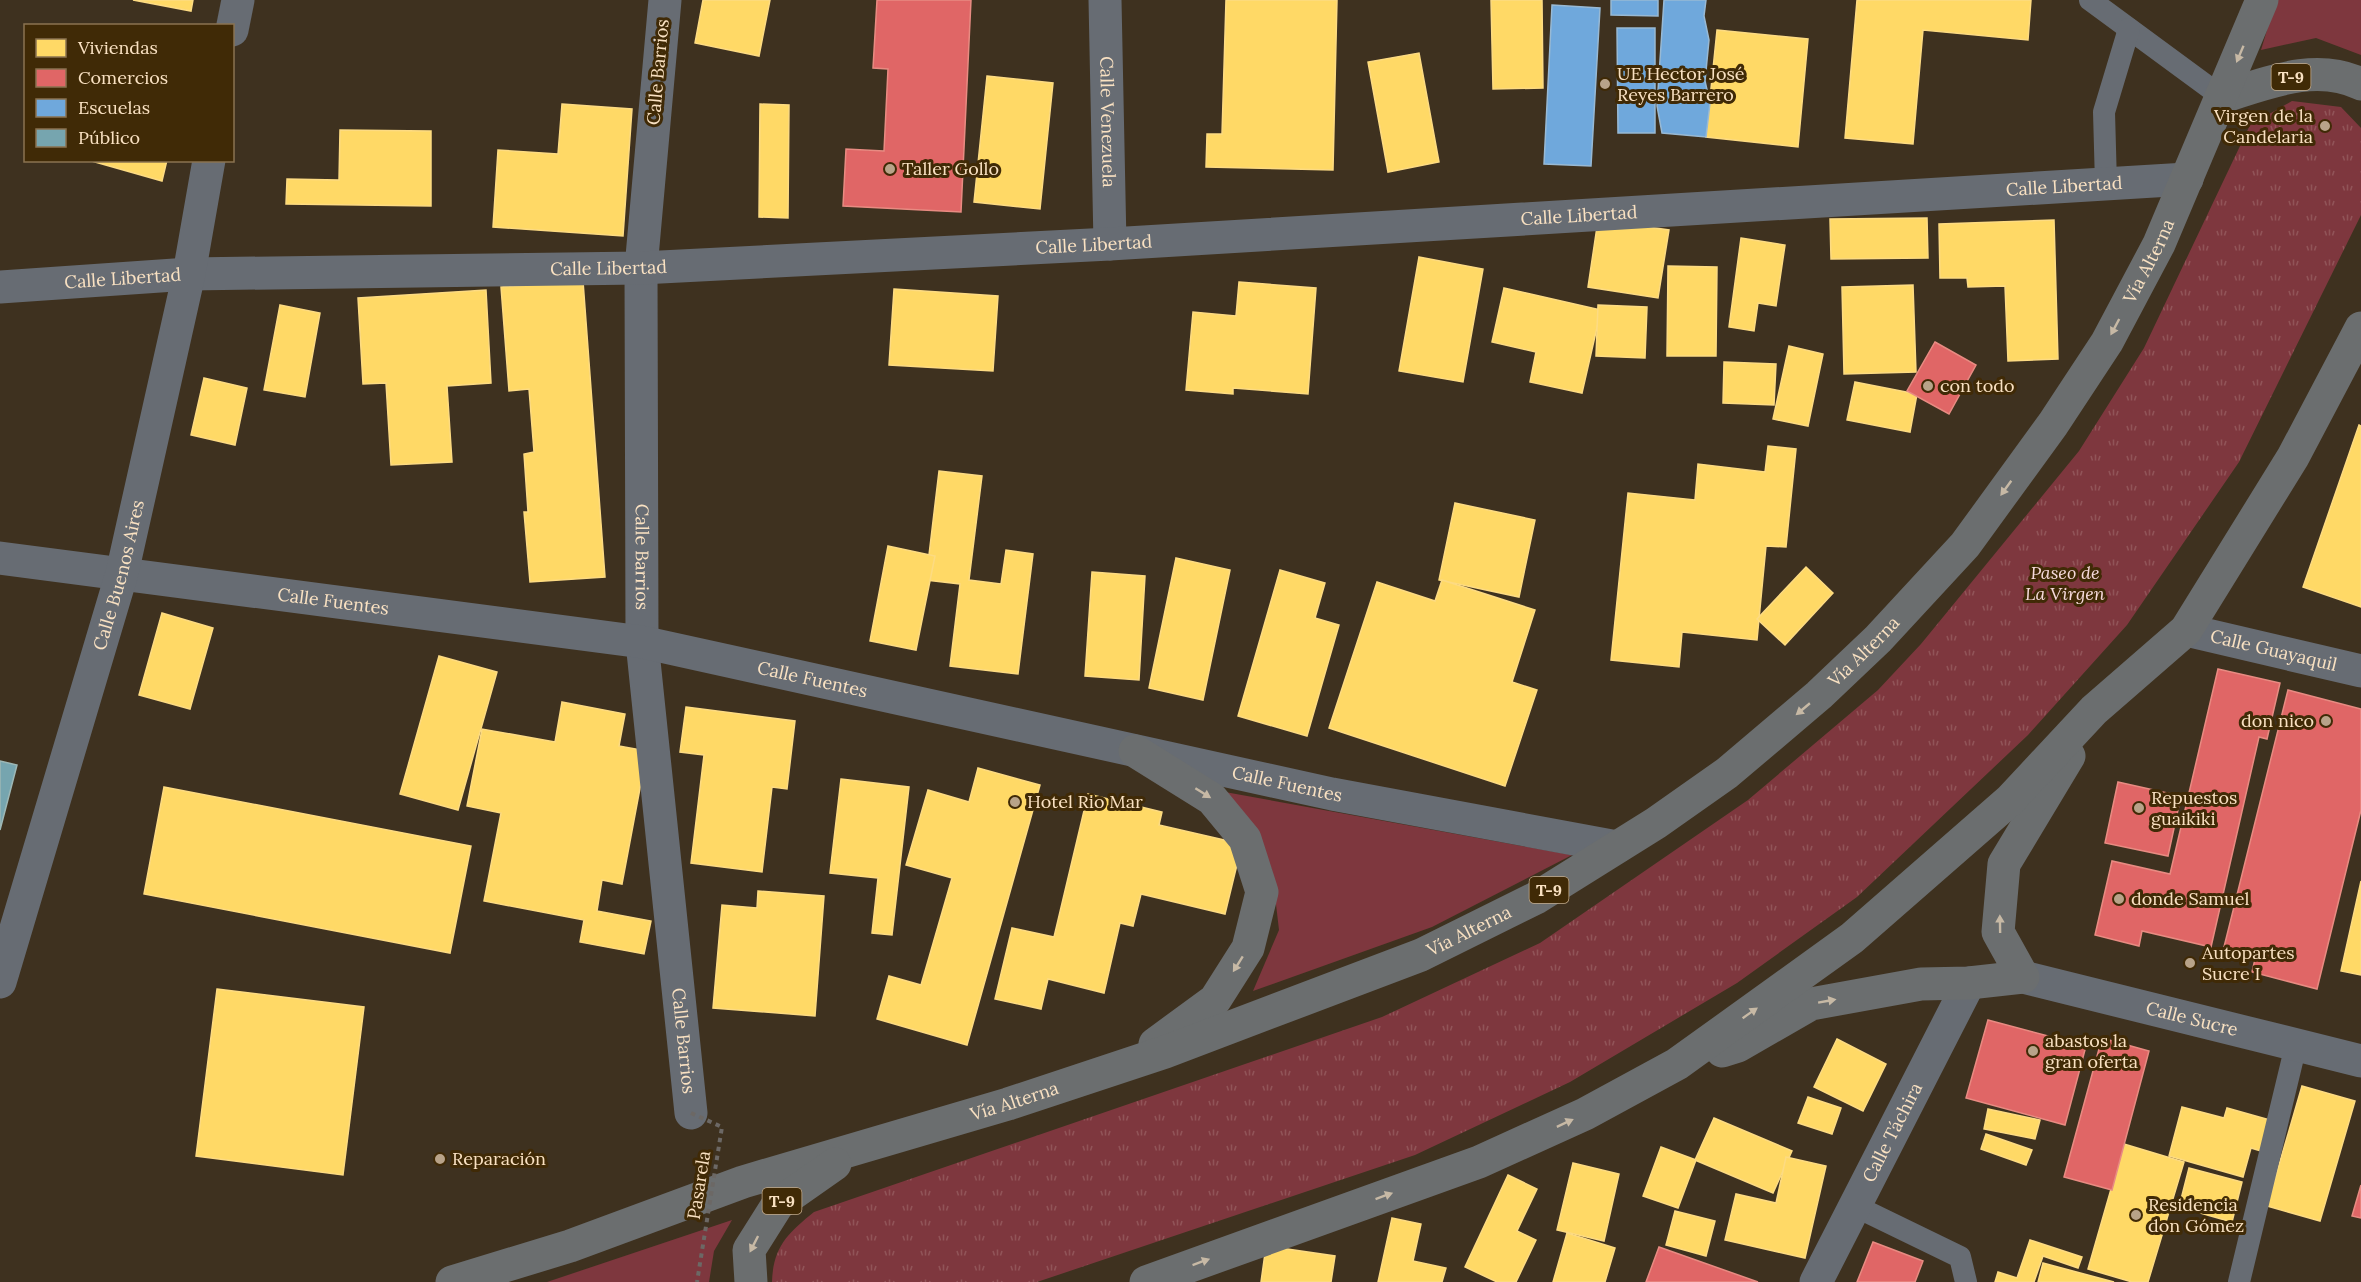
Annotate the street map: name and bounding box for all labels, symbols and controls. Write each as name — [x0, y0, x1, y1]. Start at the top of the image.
street label: Calle Barrios — [641, 18, 674, 126]
legend — [24, 24, 234, 162]
text: Viviendas — [77, 36, 158, 59]
one-way arrow — [2235, 46, 2245, 64]
street label: Calle Venezuela — [1095, 56, 1121, 188]
place label: UE Hector José Reyes Barrero — [1617, 62, 1745, 106]
road number: T-9 — [2272, 64, 2310, 90]
text: Comercios — [78, 66, 168, 89]
marker: UE Hector José Reyes Barrero — [1598, 77, 1612, 91]
text: Escuelas — [78, 96, 150, 119]
place label: Virgen de la Candelaria — [2213, 104, 2313, 148]
marker: Virgen de la Candelaria — [2318, 119, 2332, 133]
text: Público — [78, 126, 140, 149]
place label: Taller Gollo — [902, 157, 999, 180]
marker: Taller Gollo — [883, 162, 897, 176]
street label: Calle Libertad — [2005, 171, 2123, 201]
street label: Calle Libertad — [1520, 200, 1638, 230]
street label: Vía Alterna — [2117, 215, 2179, 308]
street label: Calle Libertad — [1035, 229, 1153, 259]
street label: Calle Libertad — [550, 255, 668, 280]
street label: Calle Libertad — [64, 263, 182, 294]
one-way arrow — [2110, 318, 2120, 335]
place label: con todo — [1940, 374, 2014, 397]
marker: con todo — [1921, 379, 1935, 393]
one-way arrow — [2000, 480, 2012, 496]
street label: Calle Buenos Aires — [88, 498, 149, 653]
street label: Calle Barrios — [631, 504, 654, 610]
park label: Paseo de La Virgen — [2025, 561, 2105, 605]
street label: Calle Fuentes — [276, 582, 390, 620]
street label: Vía Alterna — [1822, 611, 1904, 692]
street label: Calle Guayaquil — [2208, 624, 2340, 676]
street label: Calle Fuentes — [755, 656, 870, 702]
one-way arrow — [1795, 702, 1811, 715]
place label: don nico — [2241, 709, 2314, 732]
marker: don nico — [2319, 714, 2333, 728]
street label: Calle Fuentes — [1230, 760, 1344, 807]
place label: Repuestos guaikiki — [2151, 786, 2237, 830]
one-way arrow — [1195, 787, 1211, 798]
place label: Hotel Rio Mar — [1027, 790, 1143, 813]
marker: Hotel Rio Mar — [1008, 795, 1022, 809]
marker: Repuestos guaikiki — [2132, 801, 2146, 815]
road number: T-9 — [1530, 877, 1568, 903]
place label: donde Samuel — [2131, 887, 2250, 910]
marker: donde Samuel — [2112, 892, 2126, 906]
street label: Vía Alterna — [1422, 900, 1515, 962]
one-way arrow — [1995, 914, 2005, 933]
place label: Autopartes Sucre I — [2201, 941, 2295, 985]
one-way arrow — [1232, 955, 1243, 972]
marker: Autopartes Sucre I — [2183, 956, 2197, 970]
street label: Calle Barrios — [667, 987, 701, 1095]
one-way arrow — [1817, 996, 1836, 1005]
street label: Calle Sucre — [2144, 996, 2241, 1041]
one-way arrow — [1741, 1007, 1757, 1019]
place label: abastos la gran oferta — [2045, 1029, 2138, 1073]
marker: abastos la gran oferta — [2026, 1044, 2040, 1058]
street label: Vía Alterna — [966, 1076, 1061, 1126]
street label: Calle Táchira — [1857, 1078, 1927, 1186]
one-way arrow — [1556, 1118, 1574, 1128]
place label: Reparación — [452, 1147, 546, 1170]
street label: Pasarela — [682, 1149, 715, 1221]
marker: Reparación — [433, 1152, 447, 1166]
road number: T-9 — [762, 1188, 802, 1214]
one-way arrow — [1375, 1191, 1393, 1201]
place label: Residencia don Gómez — [2148, 1193, 2244, 1237]
marker: Residencia don Gómez — [2129, 1208, 2143, 1222]
one-way arrow — [749, 1236, 759, 1253]
one-way arrow — [1192, 1257, 1210, 1267]

